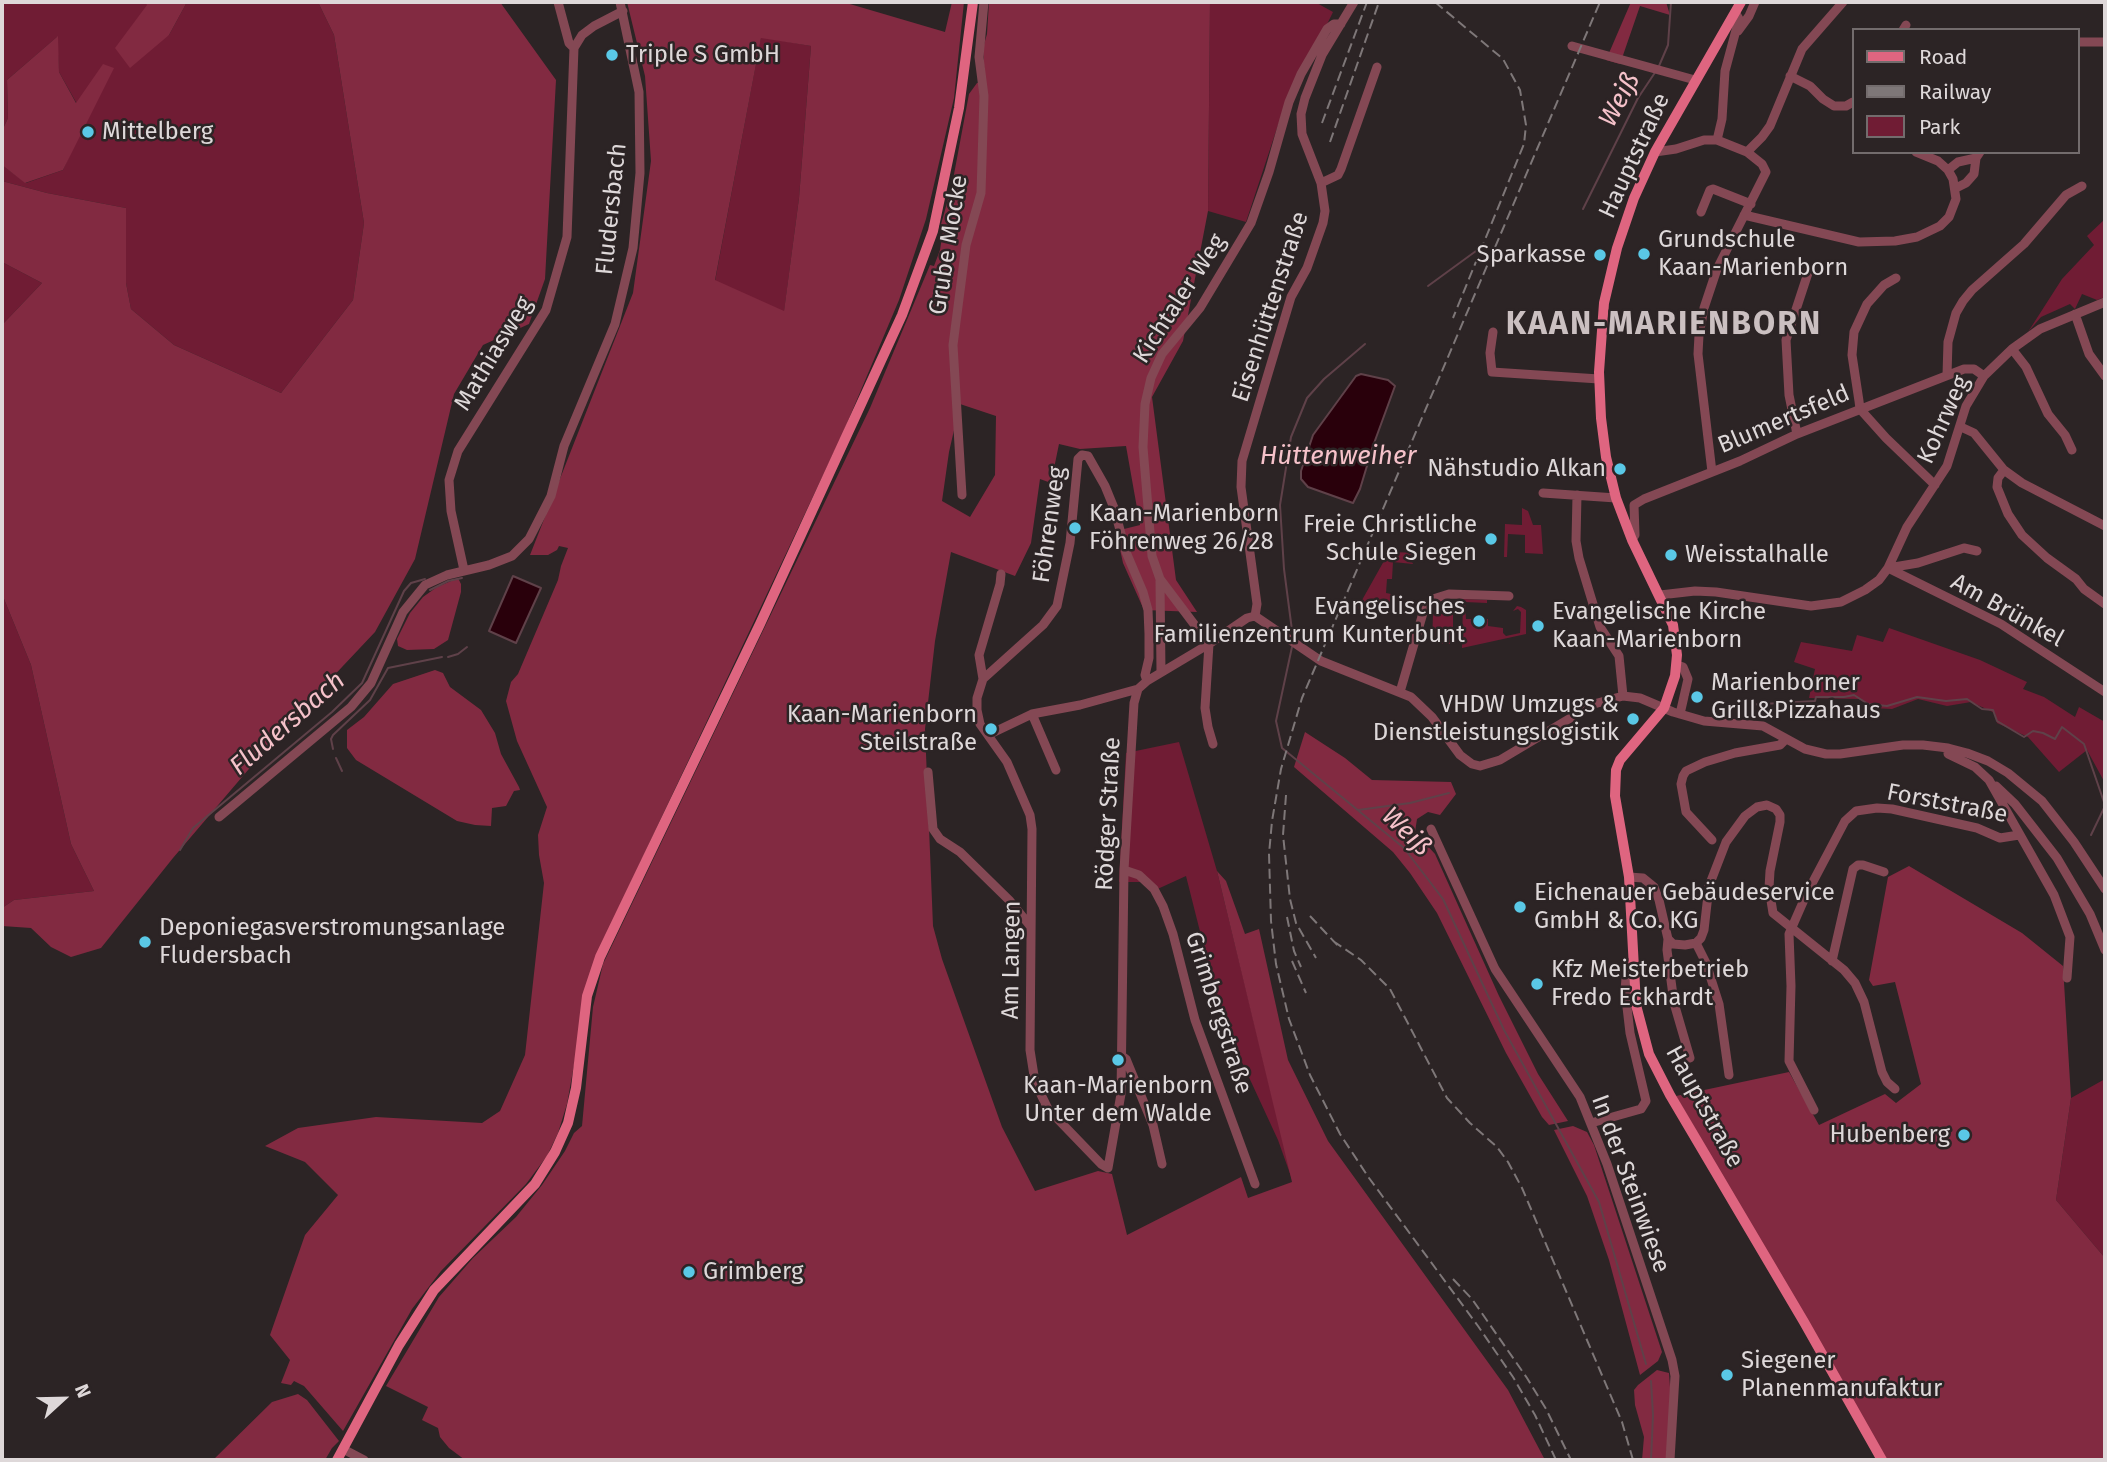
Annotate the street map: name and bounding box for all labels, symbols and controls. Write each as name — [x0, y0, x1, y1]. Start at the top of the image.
legend — [1852, 28, 2079, 154]
place label: Triple S GmbH — [626, 41, 780, 69]
text: Road — [1919, 44, 1967, 70]
marker: Triple S GmbH — [604, 47, 620, 63]
water label: Weiß — [1593, 68, 1647, 132]
text: Railway — [1919, 79, 1991, 105]
street label: Hauptstraße — [1593, 89, 1677, 223]
text: Park — [1919, 114, 1960, 140]
place label: Mittelberg — [102, 118, 213, 146]
marker: Mittelberg — [80, 124, 96, 140]
street label: Fludersbach — [591, 142, 633, 276]
street label: Grube Mocke — [924, 173, 974, 317]
street label: Eisenhüttenstraße — [1227, 208, 1315, 406]
place label: Grundschule Kaan-Marienborn — [1658, 226, 1848, 282]
street label: Kichtaler Weg — [1127, 229, 1233, 369]
place label: Sparkasse — [1477, 241, 1586, 269]
marker: Grundschule Kaan-Marienborn — [1636, 246, 1652, 262]
marker: Sparkasse — [1592, 247, 1608, 263]
street label: Mathiasweg — [449, 292, 539, 416]
district label: KAAN-MARIENBORN — [1508, 306, 1820, 344]
street label: Kohrweg — [1912, 371, 1976, 469]
street label: Blumertsfeld — [1714, 379, 1854, 461]
water label: Hüttenweiher — [1260, 441, 1416, 473]
place label: Nähstudio Alkan — [1427, 455, 1606, 483]
marker: Nähstudio Alkan — [1612, 461, 1628, 477]
street label: Föhrenweg — [1028, 465, 1072, 585]
place label: Kaan-Marienborn Föhrenweg 26/28 — [1089, 500, 1279, 556]
place label: Freie Christliche Schule Siegen — [1303, 511, 1477, 567]
marker: Kaan-Marienborn Föhrenweg 26/28 — [1067, 520, 1083, 536]
marker: Freie Christliche Schule Siegen — [1483, 531, 1499, 547]
place label: Weisstalhalle — [1685, 541, 1829, 569]
marker: Weisstalhalle — [1663, 547, 1679, 563]
street label: Am Brünkel — [1945, 568, 2069, 654]
place label: Evangelisches Familienzentrum Kunterbunt — [1153, 593, 1465, 649]
place label: Evangelische Kirche Kaan-Marienborn — [1552, 598, 1766, 654]
marker: Evangelisches Familienzentrum Kunterbunt — [1471, 613, 1487, 629]
marker: Evangelische Kirche Kaan-Marienborn — [1530, 618, 1546, 634]
water label: Fludersbach — [224, 666, 352, 782]
place label: Marienborner Grill&Pizzahaus — [1711, 669, 1880, 725]
marker: Marienborner Grill&Pizzahaus — [1689, 689, 1705, 705]
place label: VHDW Umzugs & Dienstleistungslogistik — [1373, 691, 1619, 747]
place label: Kaan-Marienborn Steilstraße — [787, 701, 977, 757]
marker: VHDW Umzugs & Dienstleistungslogistik — [1625, 711, 1641, 727]
marker: Kaan-Marienborn Steilstraße — [983, 721, 999, 737]
street label: Rödger Straße — [1091, 736, 1127, 892]
street label: Forststraße — [1884, 778, 2010, 830]
water label: Weiß — [1375, 801, 1437, 863]
place label: Eichenauer Gebäudeservice GmbH & Co. KG — [1534, 879, 1835, 935]
marker: Eichenauer Gebäudeservice GmbH & Co. KG — [1512, 899, 1528, 915]
street label: Am Langen — [997, 900, 1027, 1020]
place label: Deponiegasverstromungsanlage Fludersbach — [159, 914, 505, 970]
street label: Grimbergstraße — [1178, 928, 1258, 1098]
marker: Deponiegasverstromungsanlage Fludersbach — [137, 934, 153, 950]
place label: Kfz Meisterbetrieb Fredo Eckhardt — [1551, 956, 1749, 1012]
marker: Kfz Meisterbetrieb Fredo Eckhardt — [1529, 976, 1545, 992]
street label: Hauptstraße — [1659, 1041, 1749, 1173]
marker: Kaan-Marienborn Unter dem Walde — [1110, 1052, 1126, 1068]
place label: Kaan-Marienborn Unter dem Walde — [1023, 1072, 1213, 1128]
street label: In der Steinwiese — [1584, 1091, 1676, 1277]
place label: Hubenberg — [1830, 1121, 1950, 1149]
marker: Hubenberg — [1956, 1127, 1972, 1143]
place label: Grimberg — [703, 1258, 803, 1286]
marker: Grimberg — [681, 1264, 697, 1280]
place label: Siegener Planenmanufaktur — [1741, 1347, 1942, 1403]
north arrow — [28, 1364, 98, 1434]
marker: Siegener Planenmanufaktur — [1719, 1367, 1735, 1383]
text: N — [70, 1381, 96, 1401]

